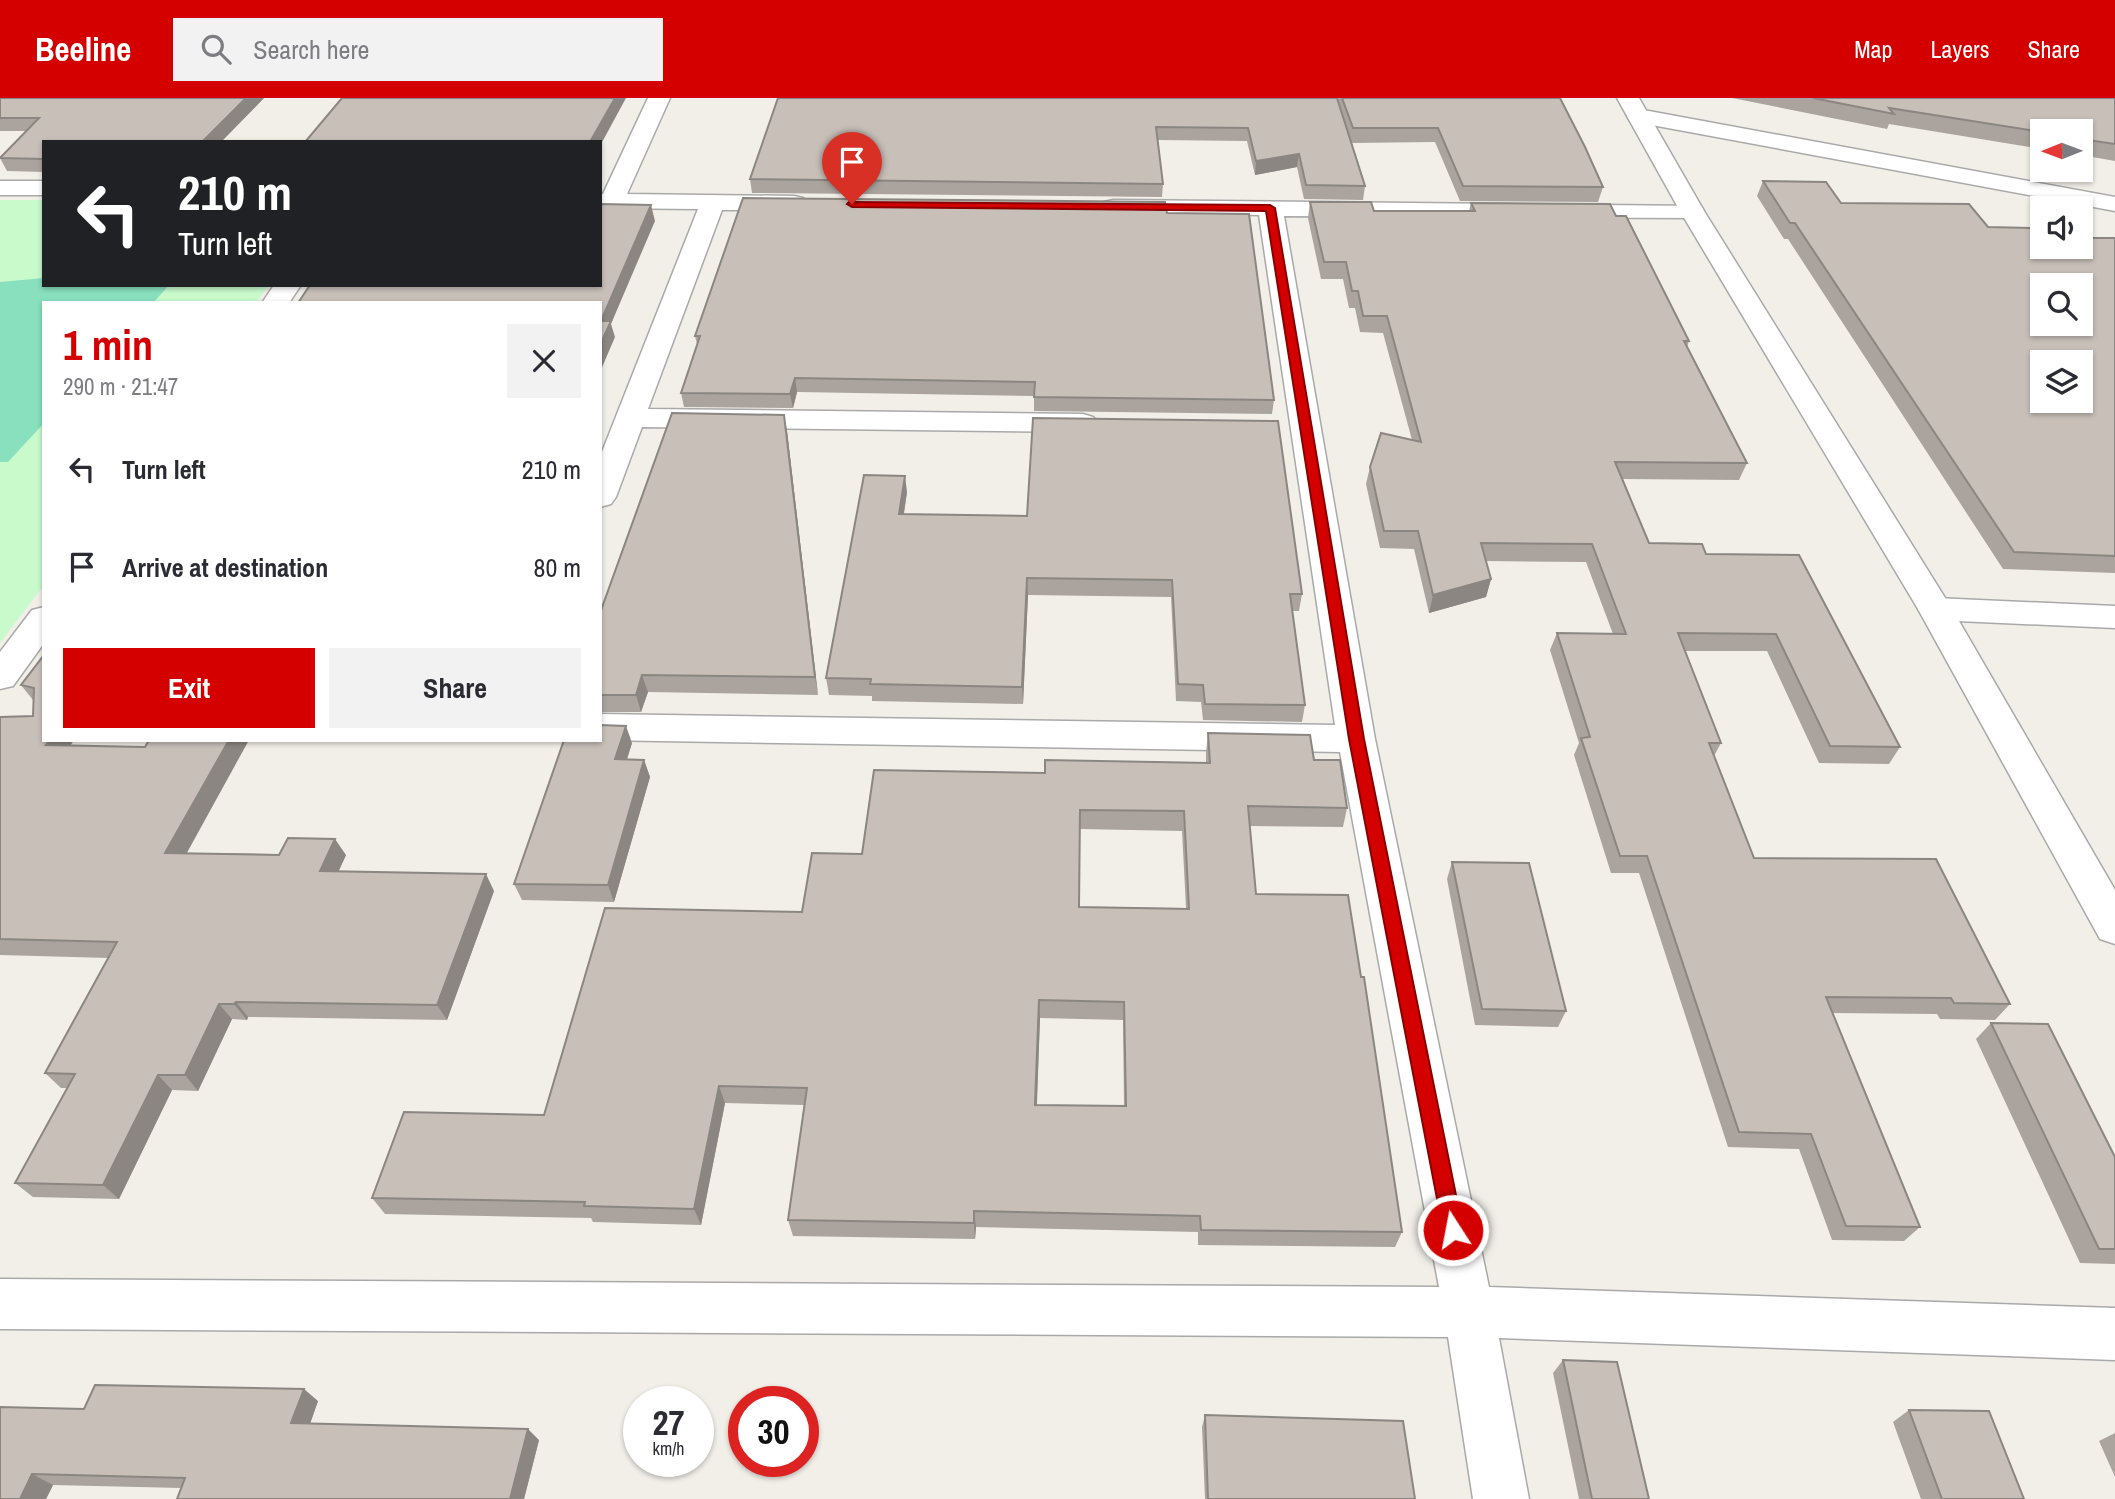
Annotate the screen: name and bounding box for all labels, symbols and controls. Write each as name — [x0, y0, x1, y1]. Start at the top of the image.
search box — [173, 18, 663, 81]
text: Beeline — [35, 27, 131, 71]
icon: search — [197, 30, 235, 68]
text: Search here — [253, 32, 369, 67]
text: Map — [1854, 33, 1892, 65]
text: Layers — [1930, 33, 1989, 65]
text: Share — [2027, 33, 2080, 65]
north arrow — [2030, 119, 2093, 182]
map controls — [2030, 119, 2093, 413]
pin — [822, 132, 882, 204]
icon: arrive — [833, 143, 871, 181]
text: 210 m — [178, 159, 292, 225]
icon: left — [63, 168, 154, 259]
button: sound — [2030, 196, 2093, 259]
text: Turn left — [178, 222, 272, 265]
button: search — [2030, 273, 2093, 336]
text: 1 min — [63, 317, 153, 373]
button: close — [507, 324, 581, 398]
button: layers — [2030, 350, 2093, 413]
text: 290 m · 21:47 — [63, 371, 178, 402]
icon: left — [63, 450, 101, 488]
text: Turn left — [122, 452, 206, 487]
text: 210 m — [522, 452, 581, 487]
icon: arrive — [63, 548, 101, 586]
text: Arrive at destination — [122, 550, 328, 585]
text: 80 m — [534, 550, 581, 585]
button: Exit — [63, 648, 315, 728]
button: Share — [329, 648, 581, 728]
position arrow — [1416, 1193, 1490, 1267]
speed limit sign: 30 — [728, 1386, 819, 1477]
text: 27 — [653, 1399, 684, 1446]
text: km/h — [653, 1436, 685, 1461]

